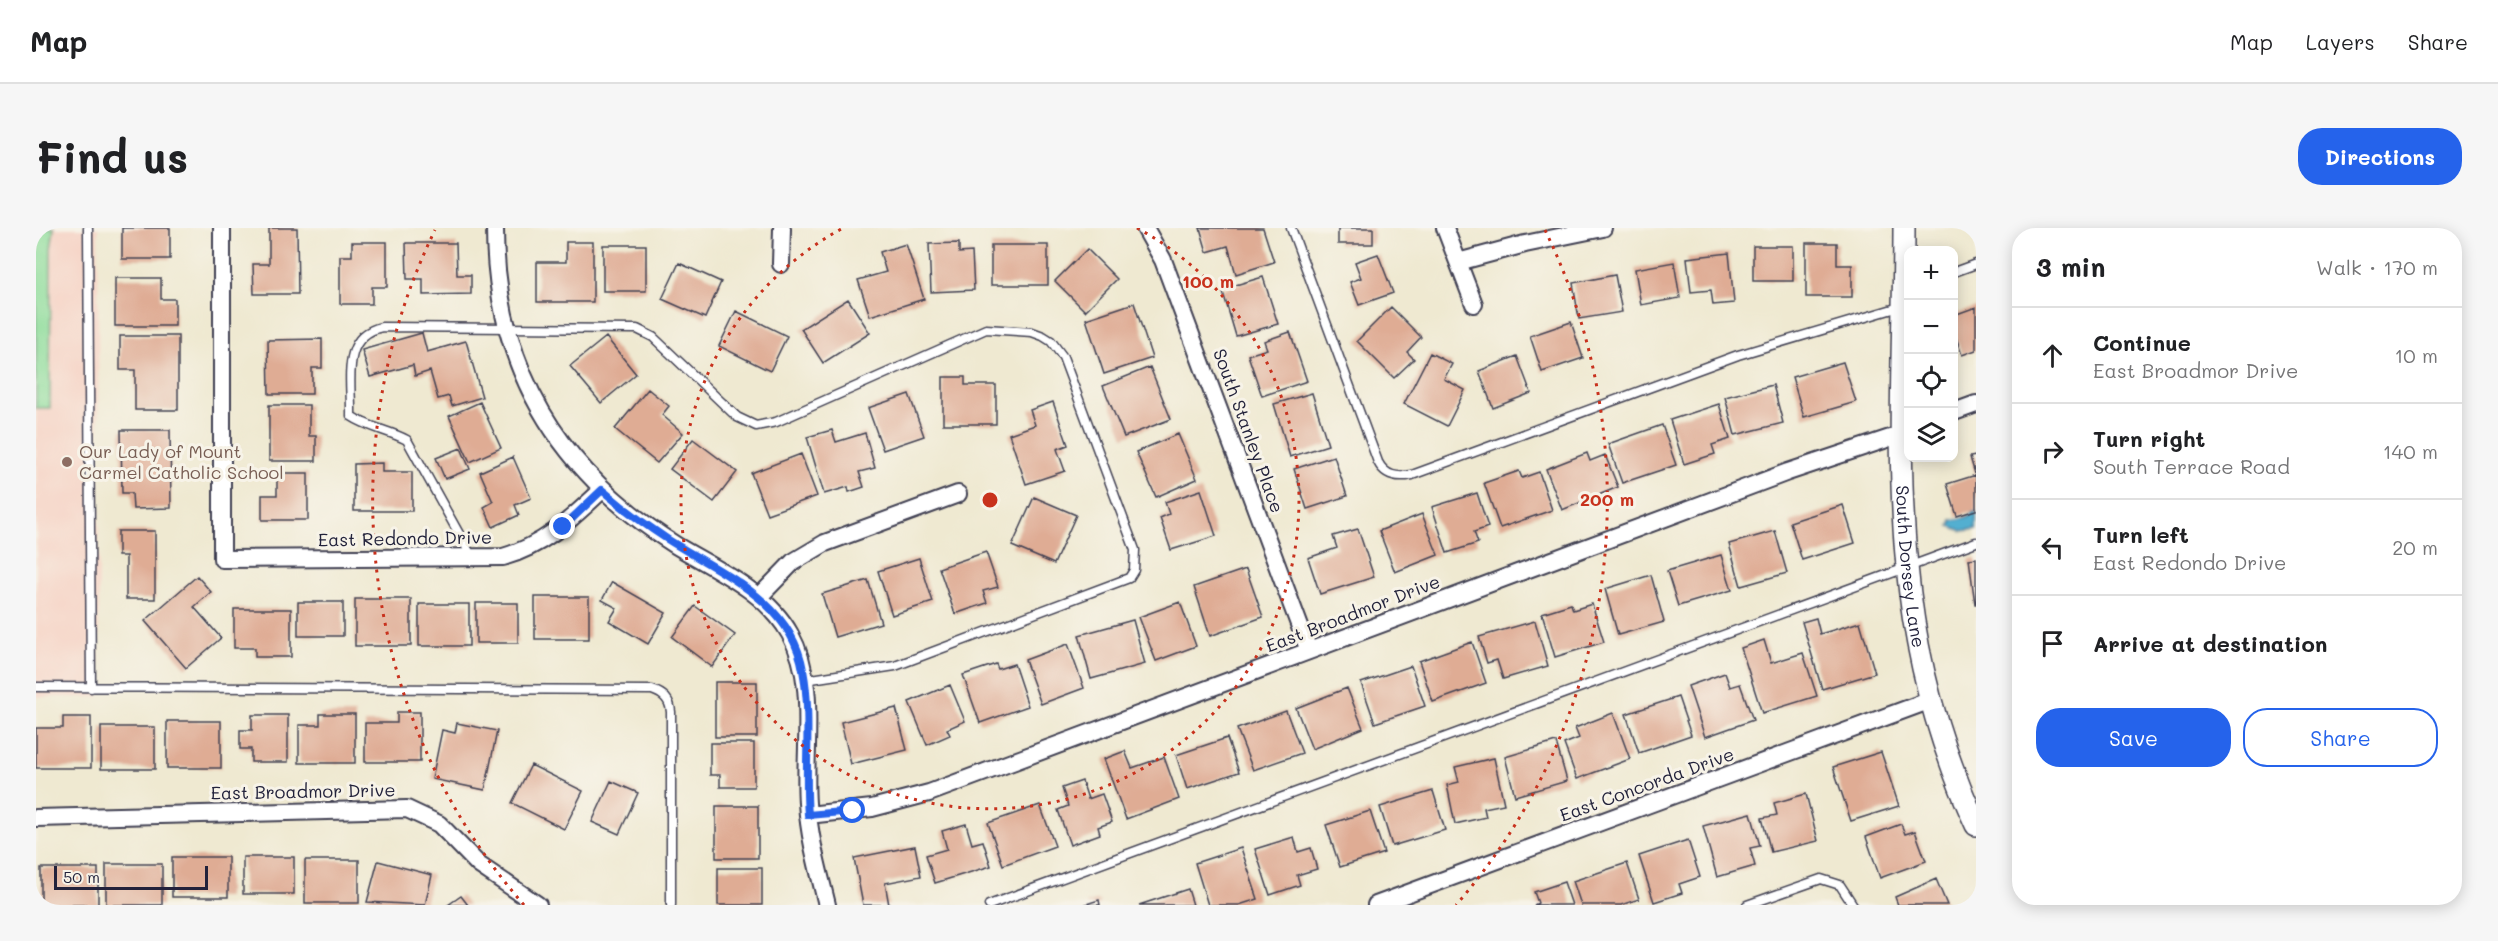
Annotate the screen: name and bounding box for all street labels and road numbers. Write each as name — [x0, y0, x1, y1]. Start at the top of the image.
street label: South Stanley Place — [1208, 345, 1290, 516]
street label: South Dorsey Lane — [1891, 485, 1932, 650]
street label: East Redondo Drive — [318, 524, 492, 552]
street label: East Broadmor Drive — [1262, 569, 1443, 657]
street label: East Concorda Drive — [1556, 741, 1737, 827]
street label: East Broadmor Drive — [210, 777, 396, 805]

